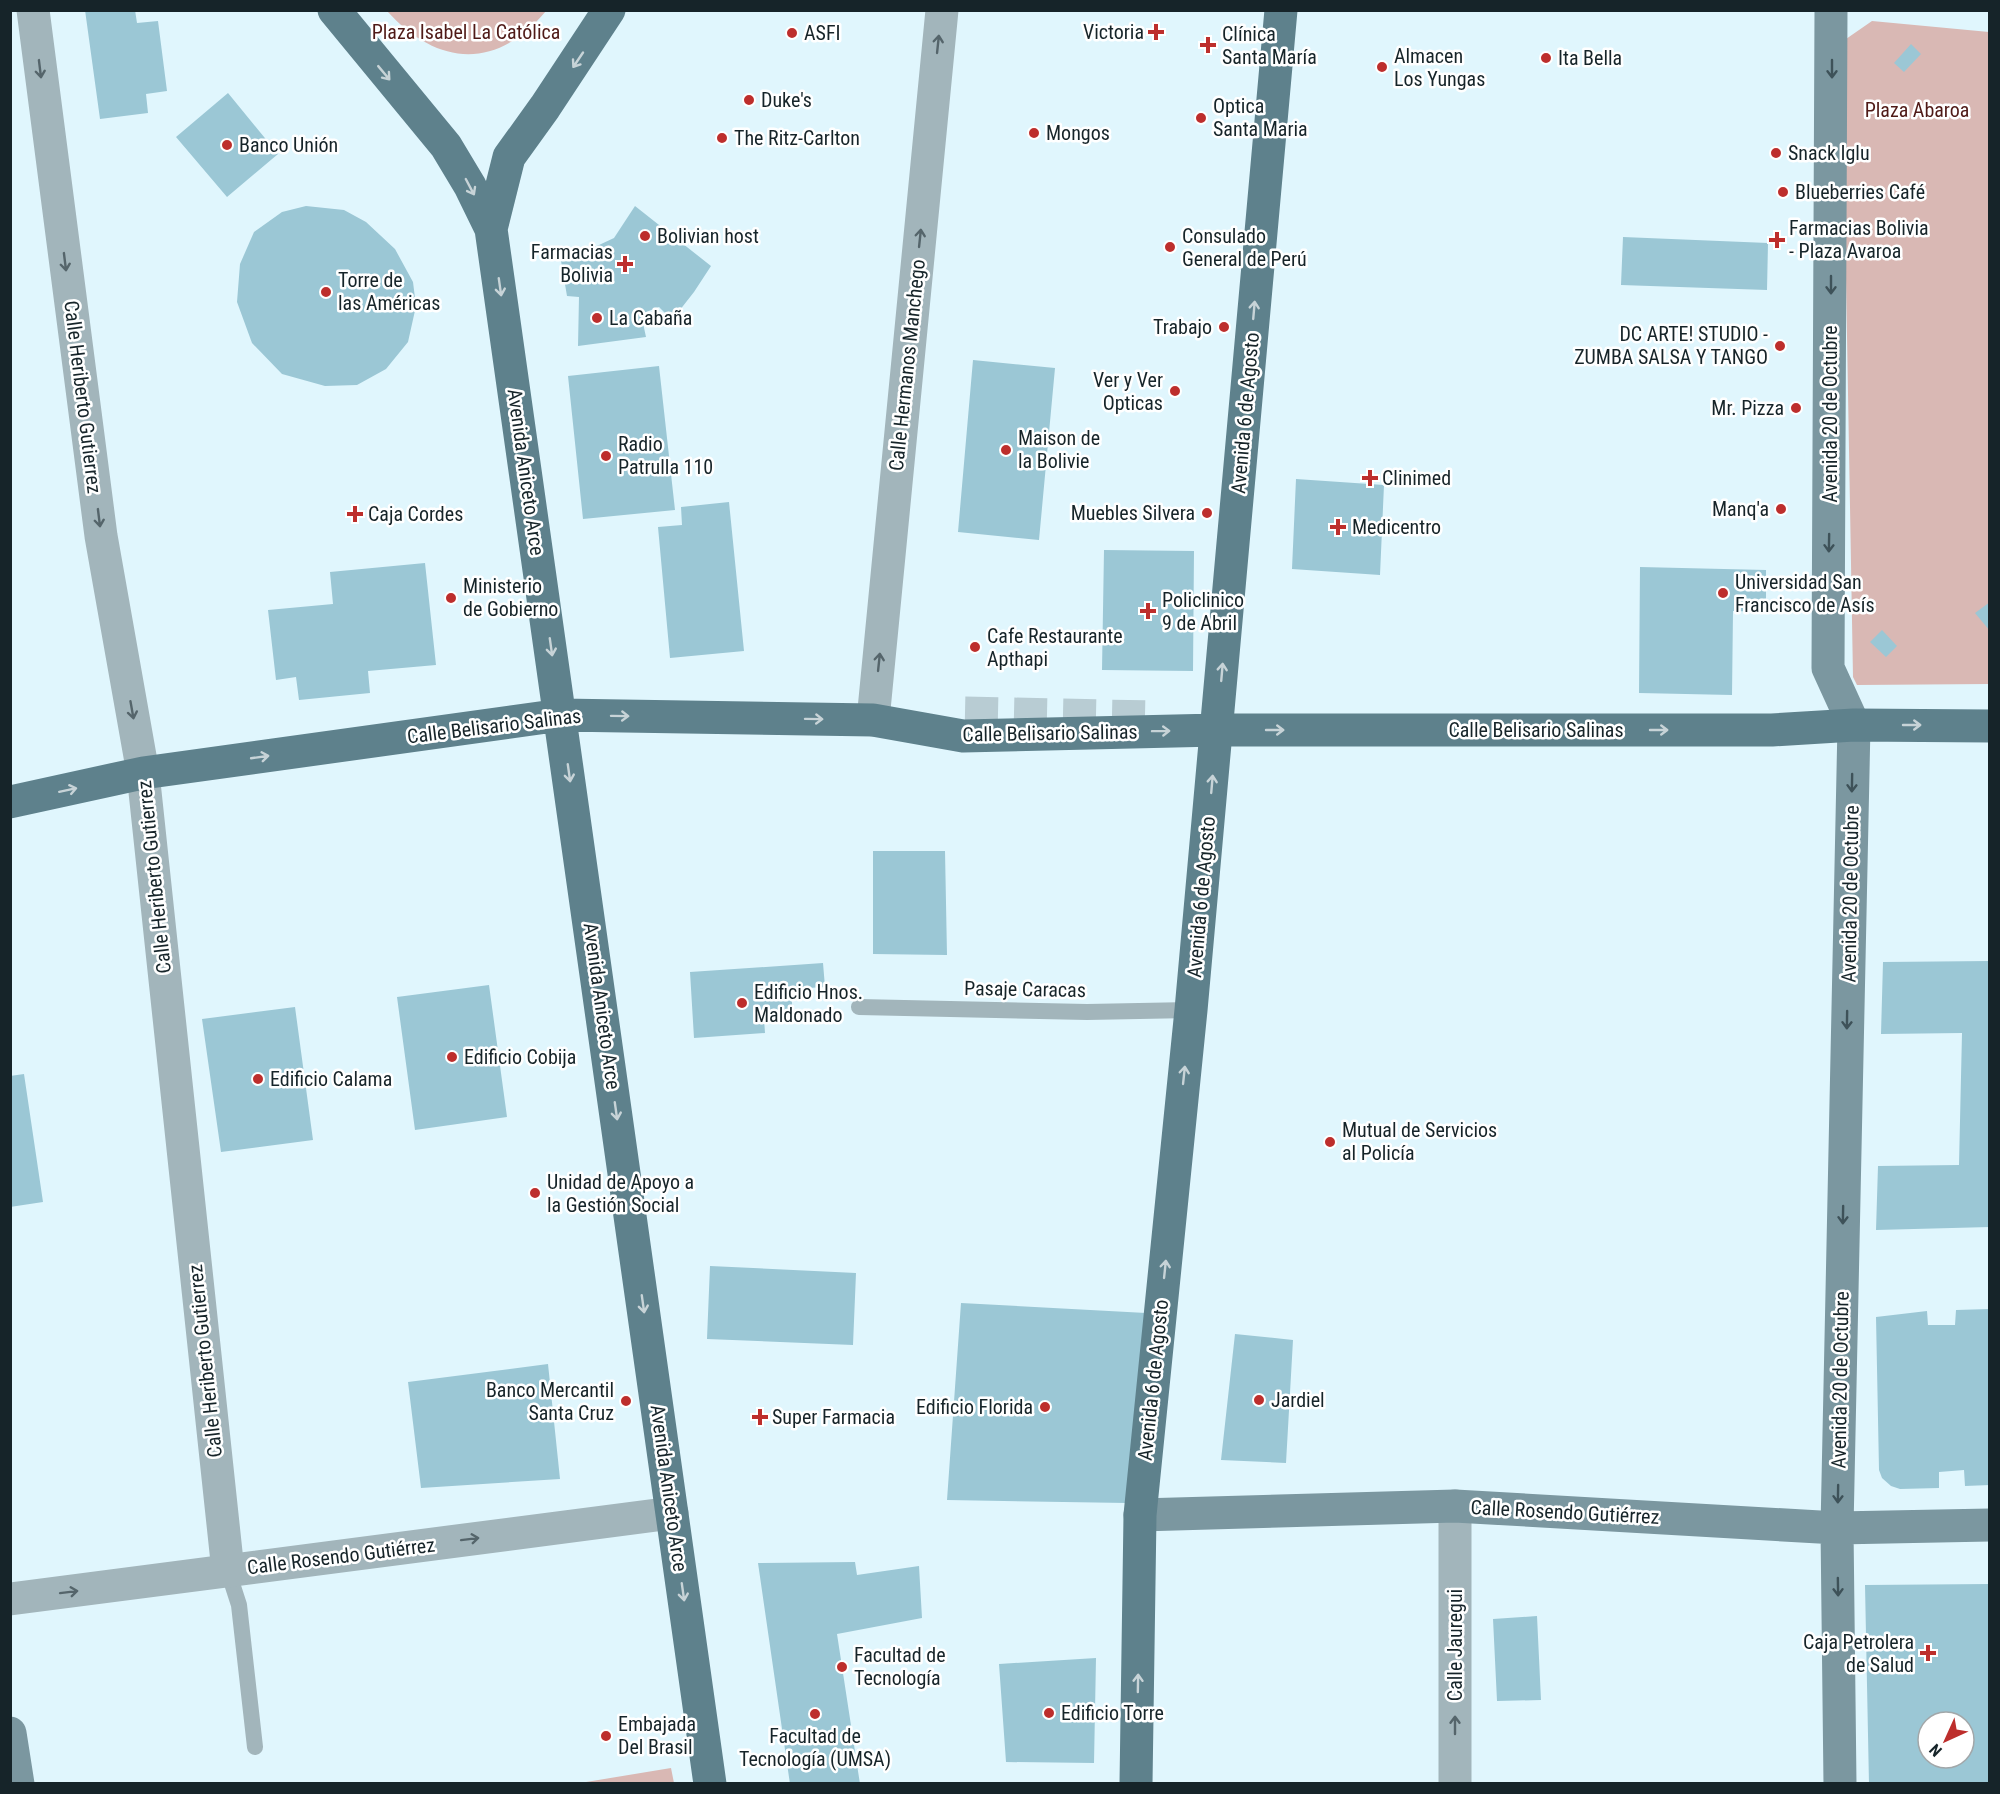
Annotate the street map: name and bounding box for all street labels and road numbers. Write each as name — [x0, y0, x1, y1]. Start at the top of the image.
street label: Calle Hermanos Manchego — [884, 258, 930, 472]
street label: Calle Heriberto Gutierrez — [59, 299, 107, 495]
street label: Avenida 20 de Octubre — [1818, 325, 1842, 503]
street label: Avenida 6 de Agosto — [1226, 331, 1264, 495]
street label: Avenida Aniceto Arce — [502, 387, 550, 557]
street label: Calle Belisario Salinas — [406, 703, 582, 749]
street label: Calle Belisario Salinas — [1448, 718, 1624, 742]
street label: Calle Belisario Salinas — [962, 719, 1138, 747]
street label: Calle Heriberto Gutierrez — [132, 779, 176, 975]
street label: Avenida 20 de Octubre — [1836, 805, 1864, 983]
street label: Avenida 6 de Agosto — [1182, 815, 1220, 979]
street label: Avenida Aniceto Arce — [578, 921, 626, 1091]
street label: Pasaje Caracas — [964, 976, 1086, 1002]
street label: Calle Heriberto Gutierrez — [183, 1263, 227, 1459]
street label: Avenida 20 de Octubre — [1826, 1291, 1854, 1469]
street label: Avenida 6 de Agosto — [1133, 1298, 1173, 1462]
street label: Avenida Aniceto Arce — [645, 1403, 693, 1573]
street label: Calle Rosendo Gutiérrez — [1470, 1495, 1660, 1529]
street label: Calle Rosendo Gutiérrez — [246, 1533, 436, 1579]
street label: Calle Jauregui — [1443, 1589, 1467, 1701]

